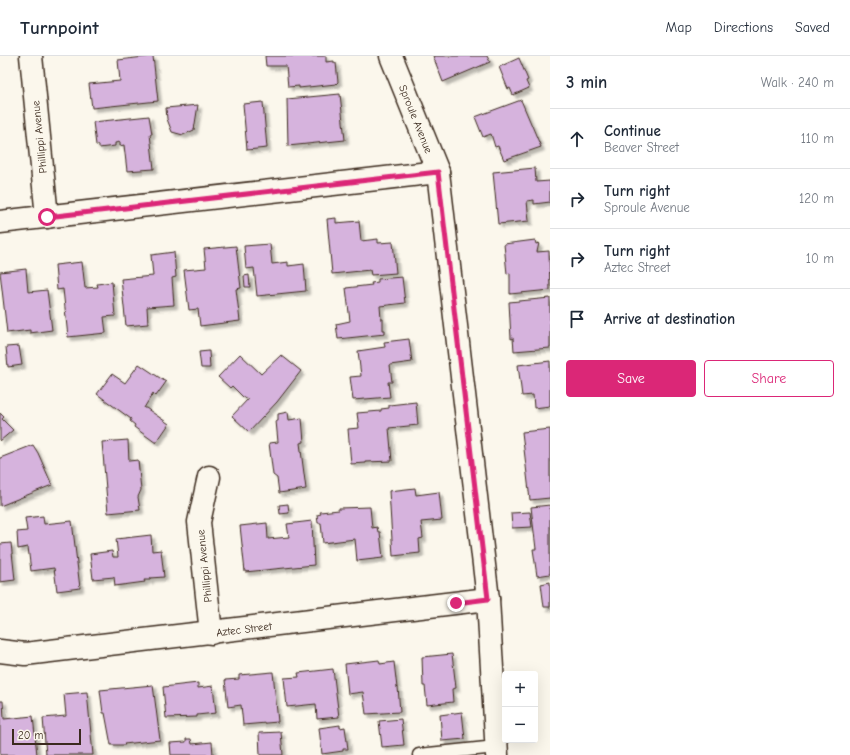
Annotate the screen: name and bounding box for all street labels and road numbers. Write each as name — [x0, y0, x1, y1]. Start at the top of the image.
street label: Sproule Avenue — [396, 83, 435, 156]
street label: Phillippi Avenue — [29, 99, 50, 174]
street label: Phillippi Avenue — [194, 528, 215, 603]
street label: Aztec Street — [215, 620, 273, 639]

